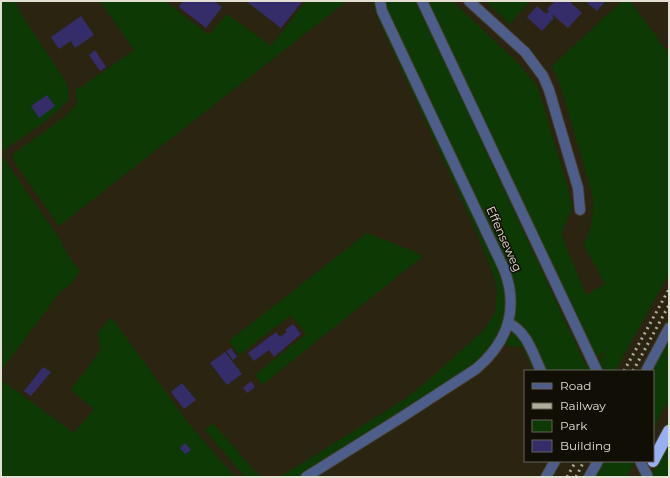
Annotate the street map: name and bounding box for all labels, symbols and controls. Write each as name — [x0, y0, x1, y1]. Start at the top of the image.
street label: Effenseweg — [483, 204, 526, 274]
legend — [524, 370, 654, 462]
text: Road — [560, 378, 591, 393]
text: Railway — [560, 398, 606, 413]
text: Park — [560, 418, 588, 433]
text: Building — [560, 438, 611, 453]

